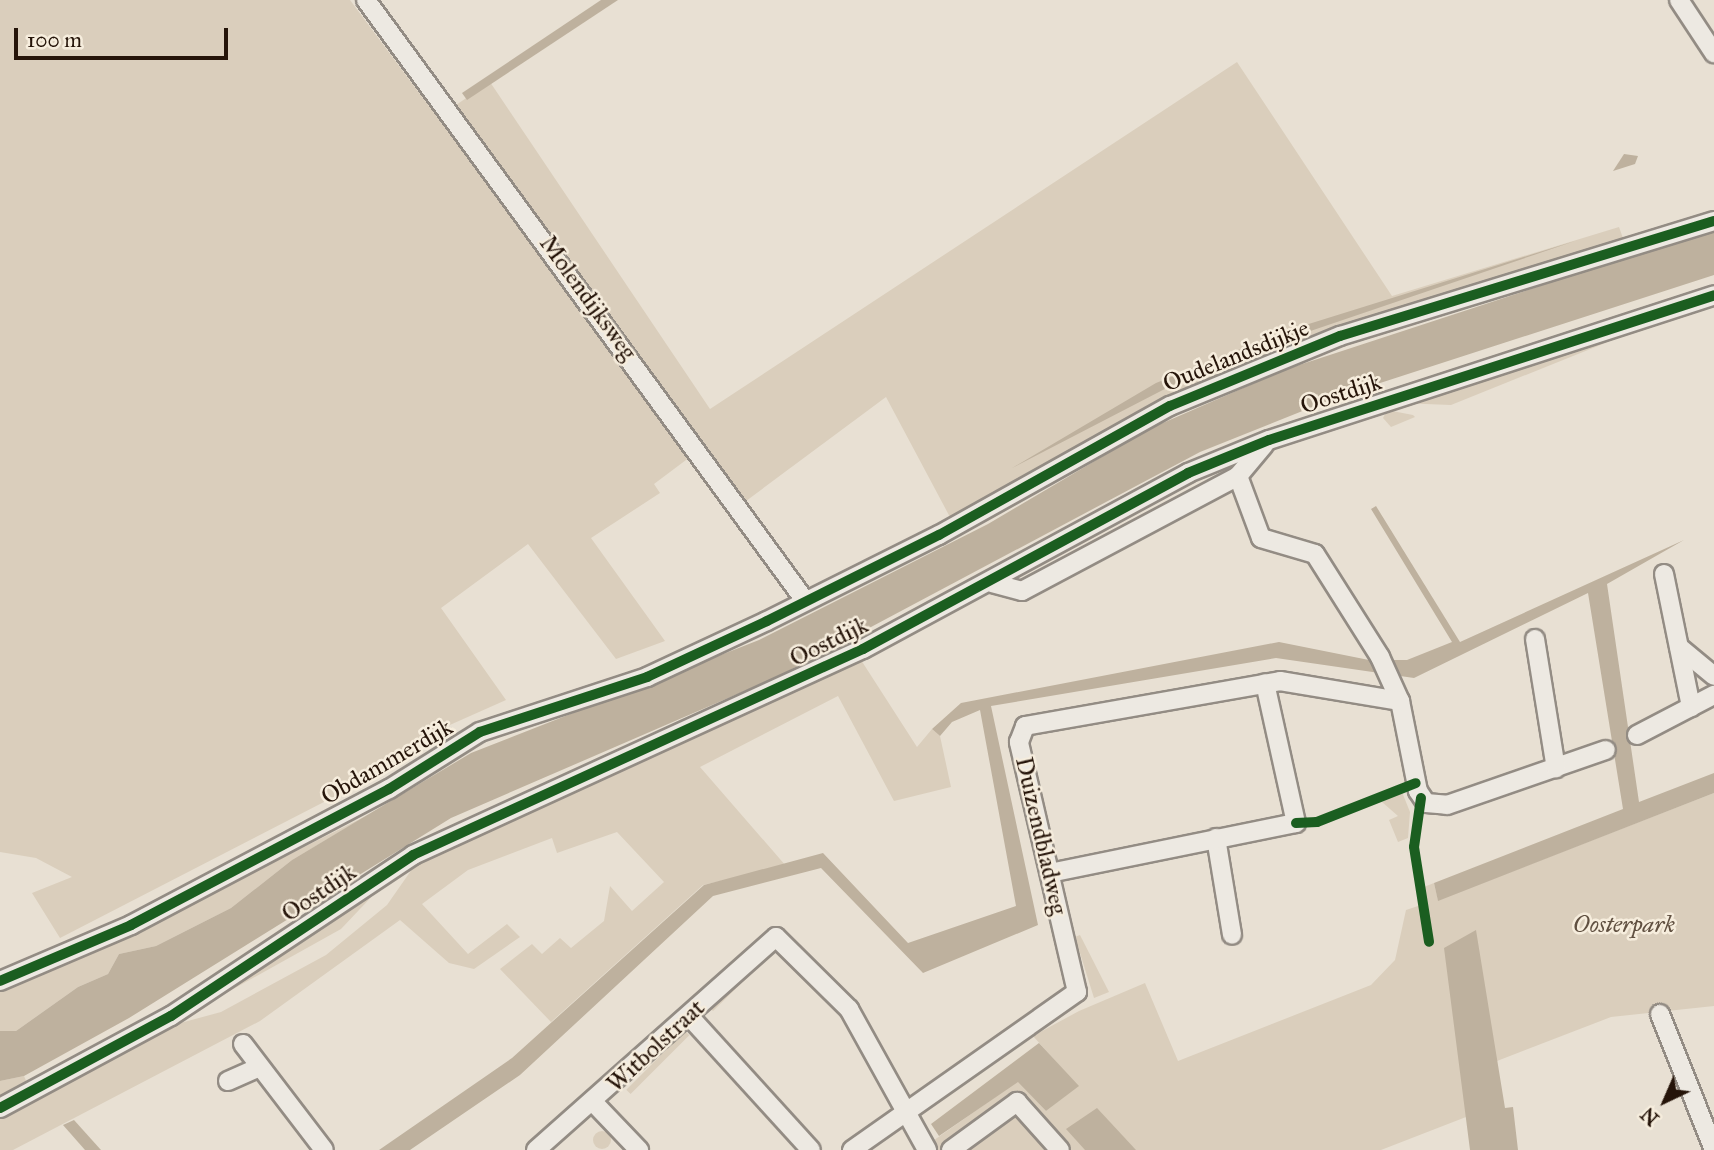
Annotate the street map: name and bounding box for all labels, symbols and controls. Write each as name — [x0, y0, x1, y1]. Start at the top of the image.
scale bar — [18, 14, 231, 58]
text: 100 m — [27, 27, 82, 53]
street label: Molendijksweg — [533, 230, 643, 366]
street label: Oudelandsdijkje — [1159, 314, 1313, 398]
street label: Oostdijk — [1297, 367, 1385, 421]
street label: Oostdijk — [785, 611, 873, 673]
street label: Obdammerdijk — [316, 713, 458, 811]
street label: Duizendbladweg — [1009, 754, 1073, 918]
street label: Oostdijk — [276, 858, 362, 928]
park label: Oosterpark — [1573, 911, 1675, 939]
street label: Witbolstraat — [601, 993, 711, 1099]
north arrow — [1630, 1066, 1700, 1136]
text: N — [1636, 1103, 1664, 1130]

